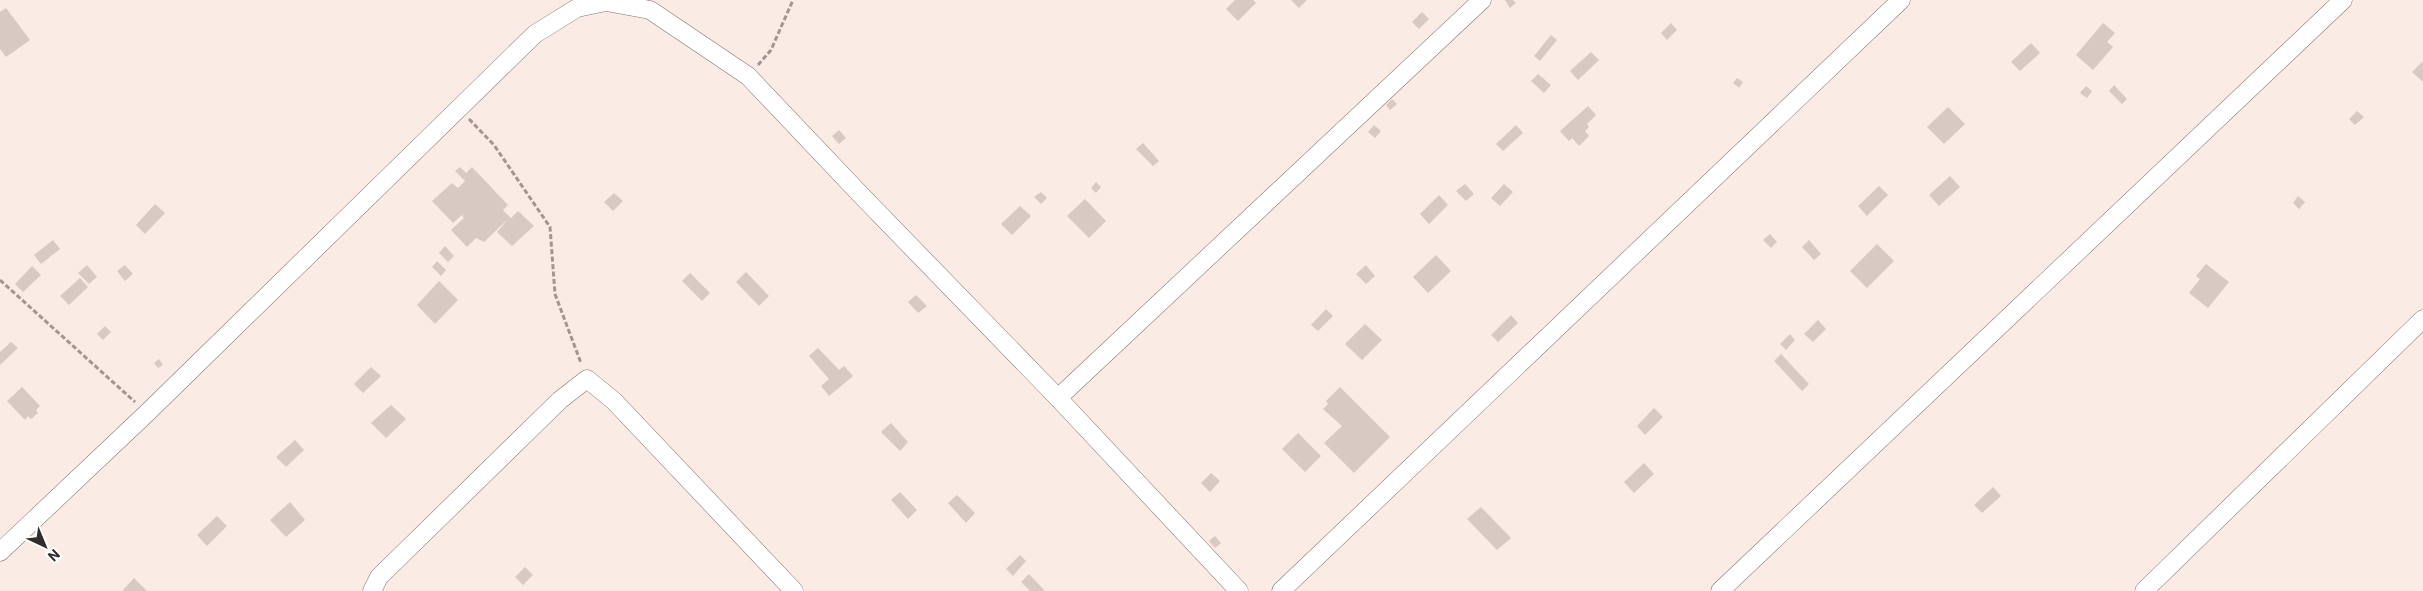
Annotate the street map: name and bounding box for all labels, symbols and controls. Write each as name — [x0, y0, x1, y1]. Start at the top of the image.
north arrow — [20, 521, 70, 571]
text: N — [45, 546, 63, 565]

